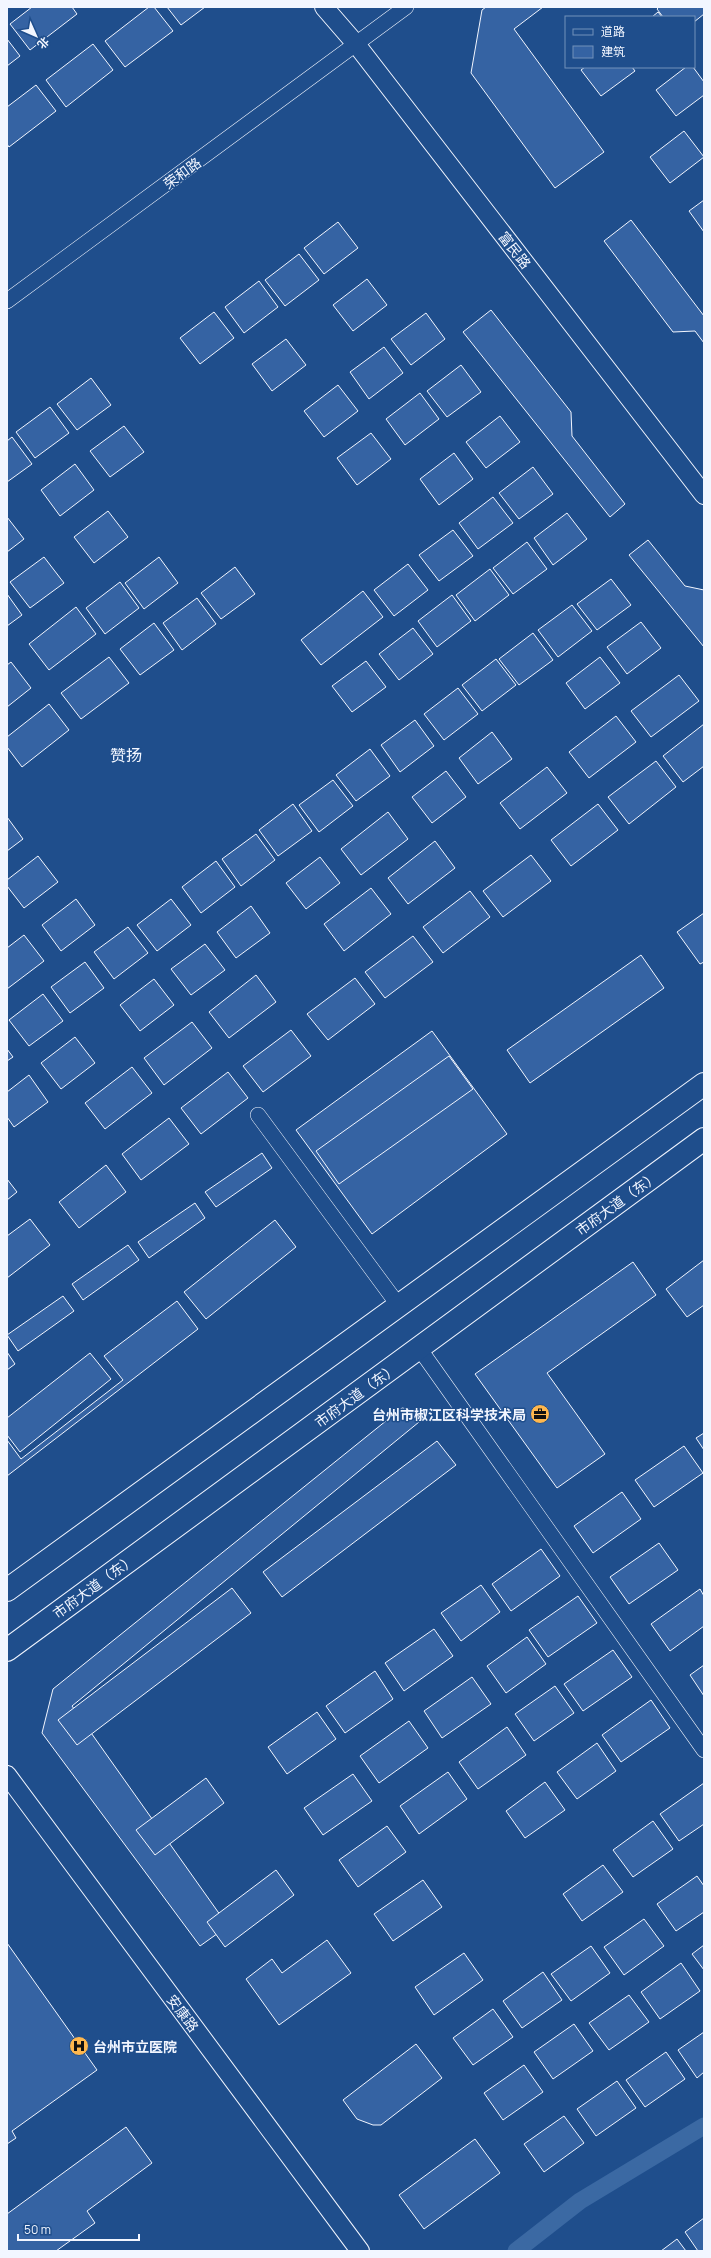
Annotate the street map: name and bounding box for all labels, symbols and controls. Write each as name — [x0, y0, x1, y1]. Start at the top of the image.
north arrow — [16, 16, 56, 56]
legend — [565, 16, 695, 68]
text: 道路 — [601, 23, 625, 40]
text: 北 — [34, 34, 53, 53]
text: 建筑 — [601, 43, 625, 60]
street label: 荣和路 — [159, 153, 205, 193]
street label: 富民路 — [495, 228, 535, 272]
district label: 赞扬 — [110, 744, 142, 766]
street label: 市府大道（东） — [572, 1167, 662, 1239]
street label: 市府大道（东） — [311, 1359, 401, 1431]
office icon: 台州市椒江区科学技术局 — [529, 1403, 551, 1425]
place label: 台州市椒江区科学技术局 — [372, 1405, 526, 1424]
street label: 市府大道（东） — [49, 1550, 139, 1622]
street label: 安康路 — [163, 1991, 203, 2035]
hospital icon: 台州市立医院 — [68, 2035, 90, 2057]
place label: 台州市立医院 — [93, 2037, 177, 2056]
scale bar — [18, 2216, 139, 2242]
text: 50 m — [24, 2221, 51, 2238]

